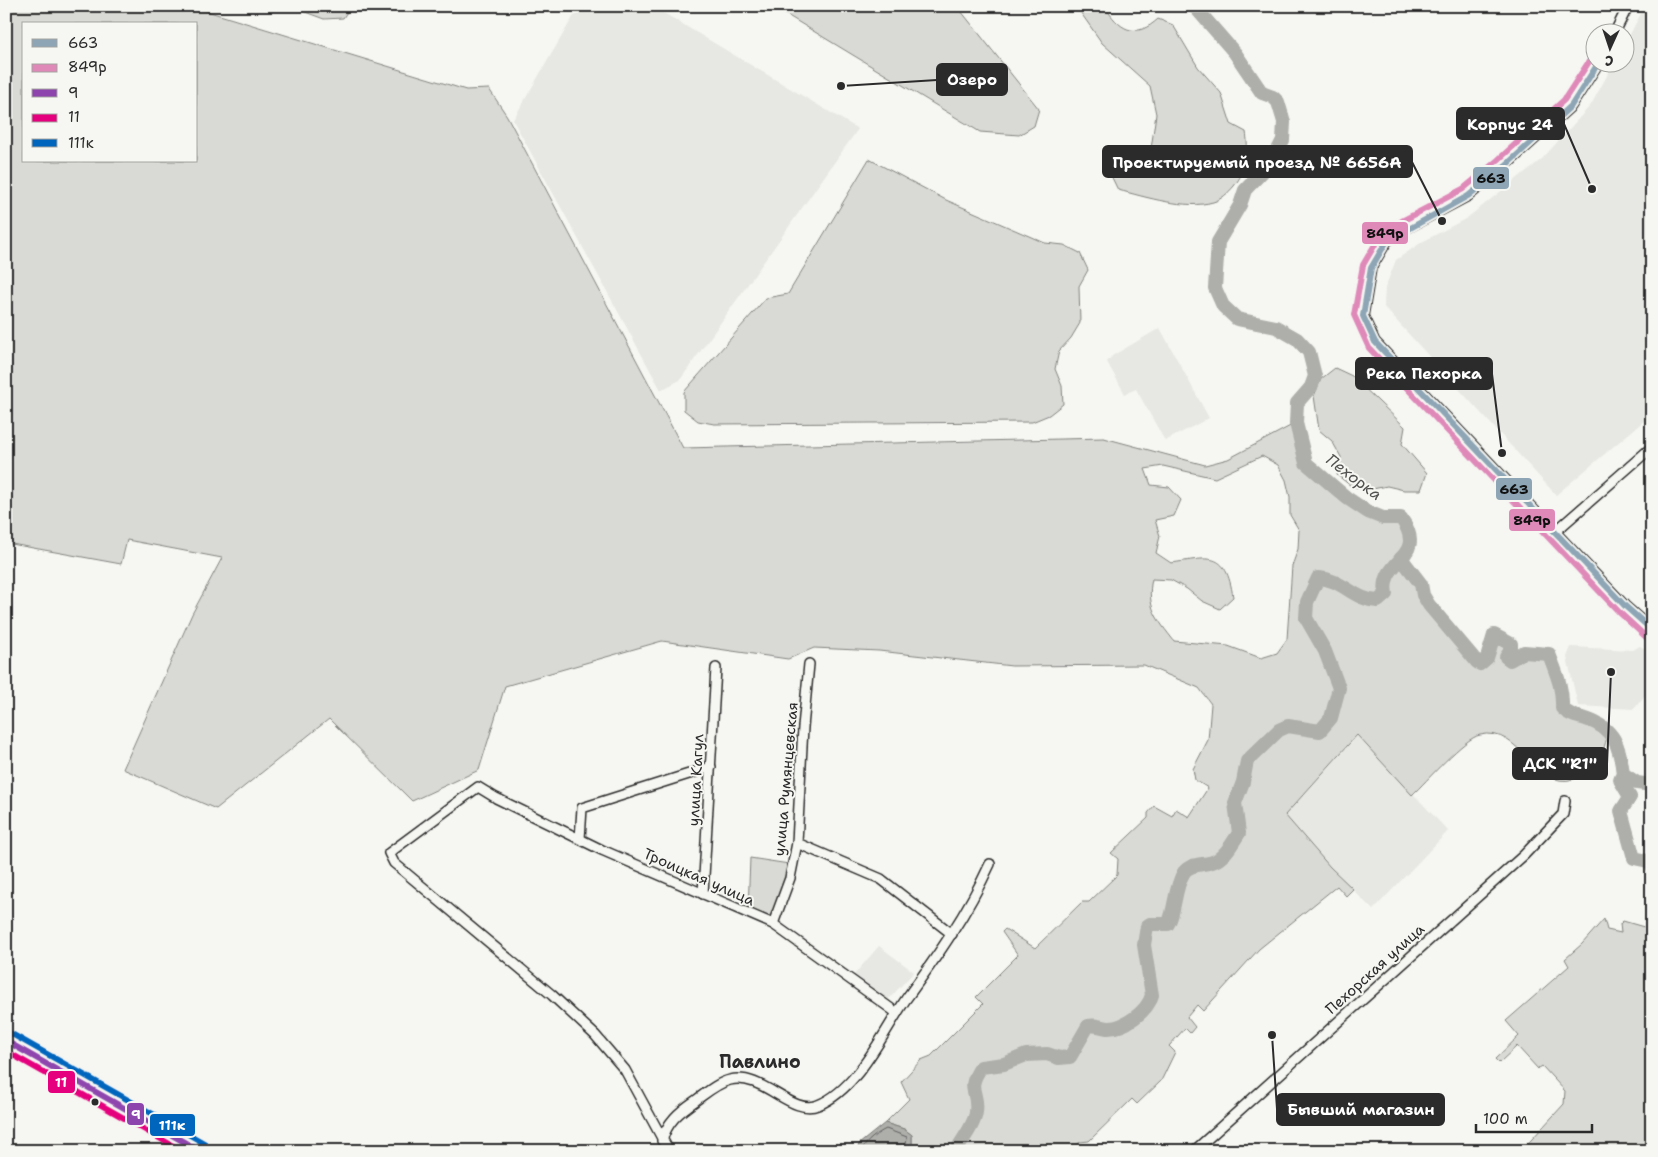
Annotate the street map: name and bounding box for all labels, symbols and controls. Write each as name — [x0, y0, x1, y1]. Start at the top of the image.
legend — [22, 22, 198, 162]
north arrow — [1586, 22, 1636, 72]
text: 663 — [68, 33, 98, 53]
text: С — [1605, 52, 1614, 70]
text: 849р — [68, 57, 107, 77]
callout: Озеро — [937, 64, 1007, 95]
text: Озеро — [947, 69, 997, 90]
text: 9 — [68, 83, 79, 103]
text: 11 — [68, 107, 80, 127]
callout: Корпус 24 — [1457, 108, 1564, 139]
text: Корпус 24 — [1467, 114, 1553, 135]
text: 111к — [68, 133, 94, 153]
callout: Проектируемый проезд № 6656А — [1103, 146, 1412, 177]
text: Проектируемый проезд № 6656А — [1112, 152, 1402, 173]
line badge: 663 — [1472, 166, 1510, 190]
text: 663 — [1476, 169, 1506, 187]
line badge: 849р — [1361, 221, 1409, 245]
text: 849р — [1366, 224, 1404, 242]
callout: Река Пехорка — [1356, 358, 1492, 389]
text: Река Пехорка — [1366, 363, 1482, 384]
water label: Пехорка — [1322, 449, 1386, 505]
line badge: 663 — [1495, 477, 1533, 501]
text: 663 — [1499, 480, 1529, 498]
line badge: 849р — [1508, 508, 1556, 532]
text: 849р — [1513, 511, 1551, 529]
street label: улица Румянцевская — [769, 701, 803, 857]
street label: улица Кагул — [684, 733, 708, 827]
callout: ДСК "R1" — [1513, 748, 1607, 779]
text: ДСК "R1" — [1523, 753, 1597, 774]
street label: Троицкая улица — [640, 843, 758, 911]
street label: Пехорская улица — [1321, 919, 1429, 1019]
district label: Павлино — [719, 1050, 801, 1074]
line badge: 11 — [47, 1070, 76, 1094]
text: 11 — [55, 1073, 67, 1091]
callout: Бывший магазин — [1277, 1094, 1444, 1125]
unlabelled marker — [90, 1097, 100, 1107]
text: Бывший магазин — [1287, 1099, 1435, 1120]
line badge: 9 — [126, 1102, 145, 1126]
scale bar — [1476, 1102, 1592, 1134]
text: 9 — [131, 1105, 141, 1123]
text: 100 m — [1483, 1109, 1528, 1129]
line badge: 111к — [149, 1113, 196, 1137]
text: 111к — [158, 1116, 186, 1134]

